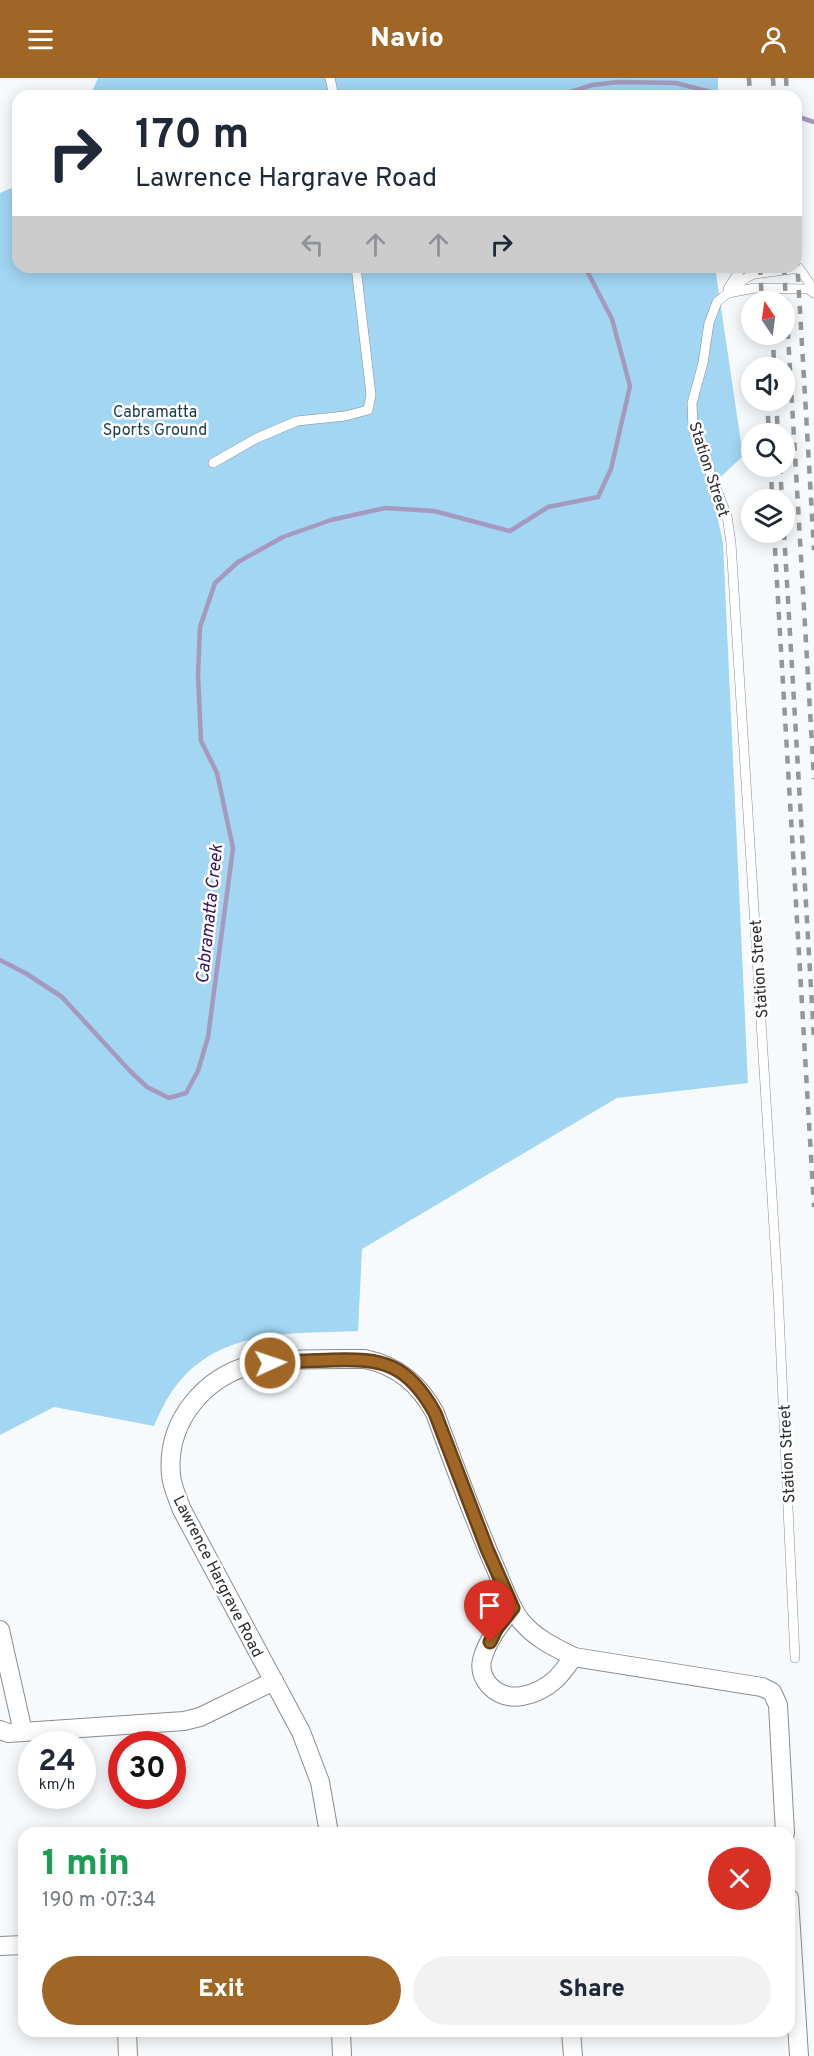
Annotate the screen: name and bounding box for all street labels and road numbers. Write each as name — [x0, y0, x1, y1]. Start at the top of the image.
street label: Station Street — [683, 419, 733, 520]
street label: Station Street — [747, 919, 773, 1019]
street label: Station Street — [775, 1404, 801, 1504]
street label: Lawrence Hargrave Road — [168, 1493, 267, 1661]

